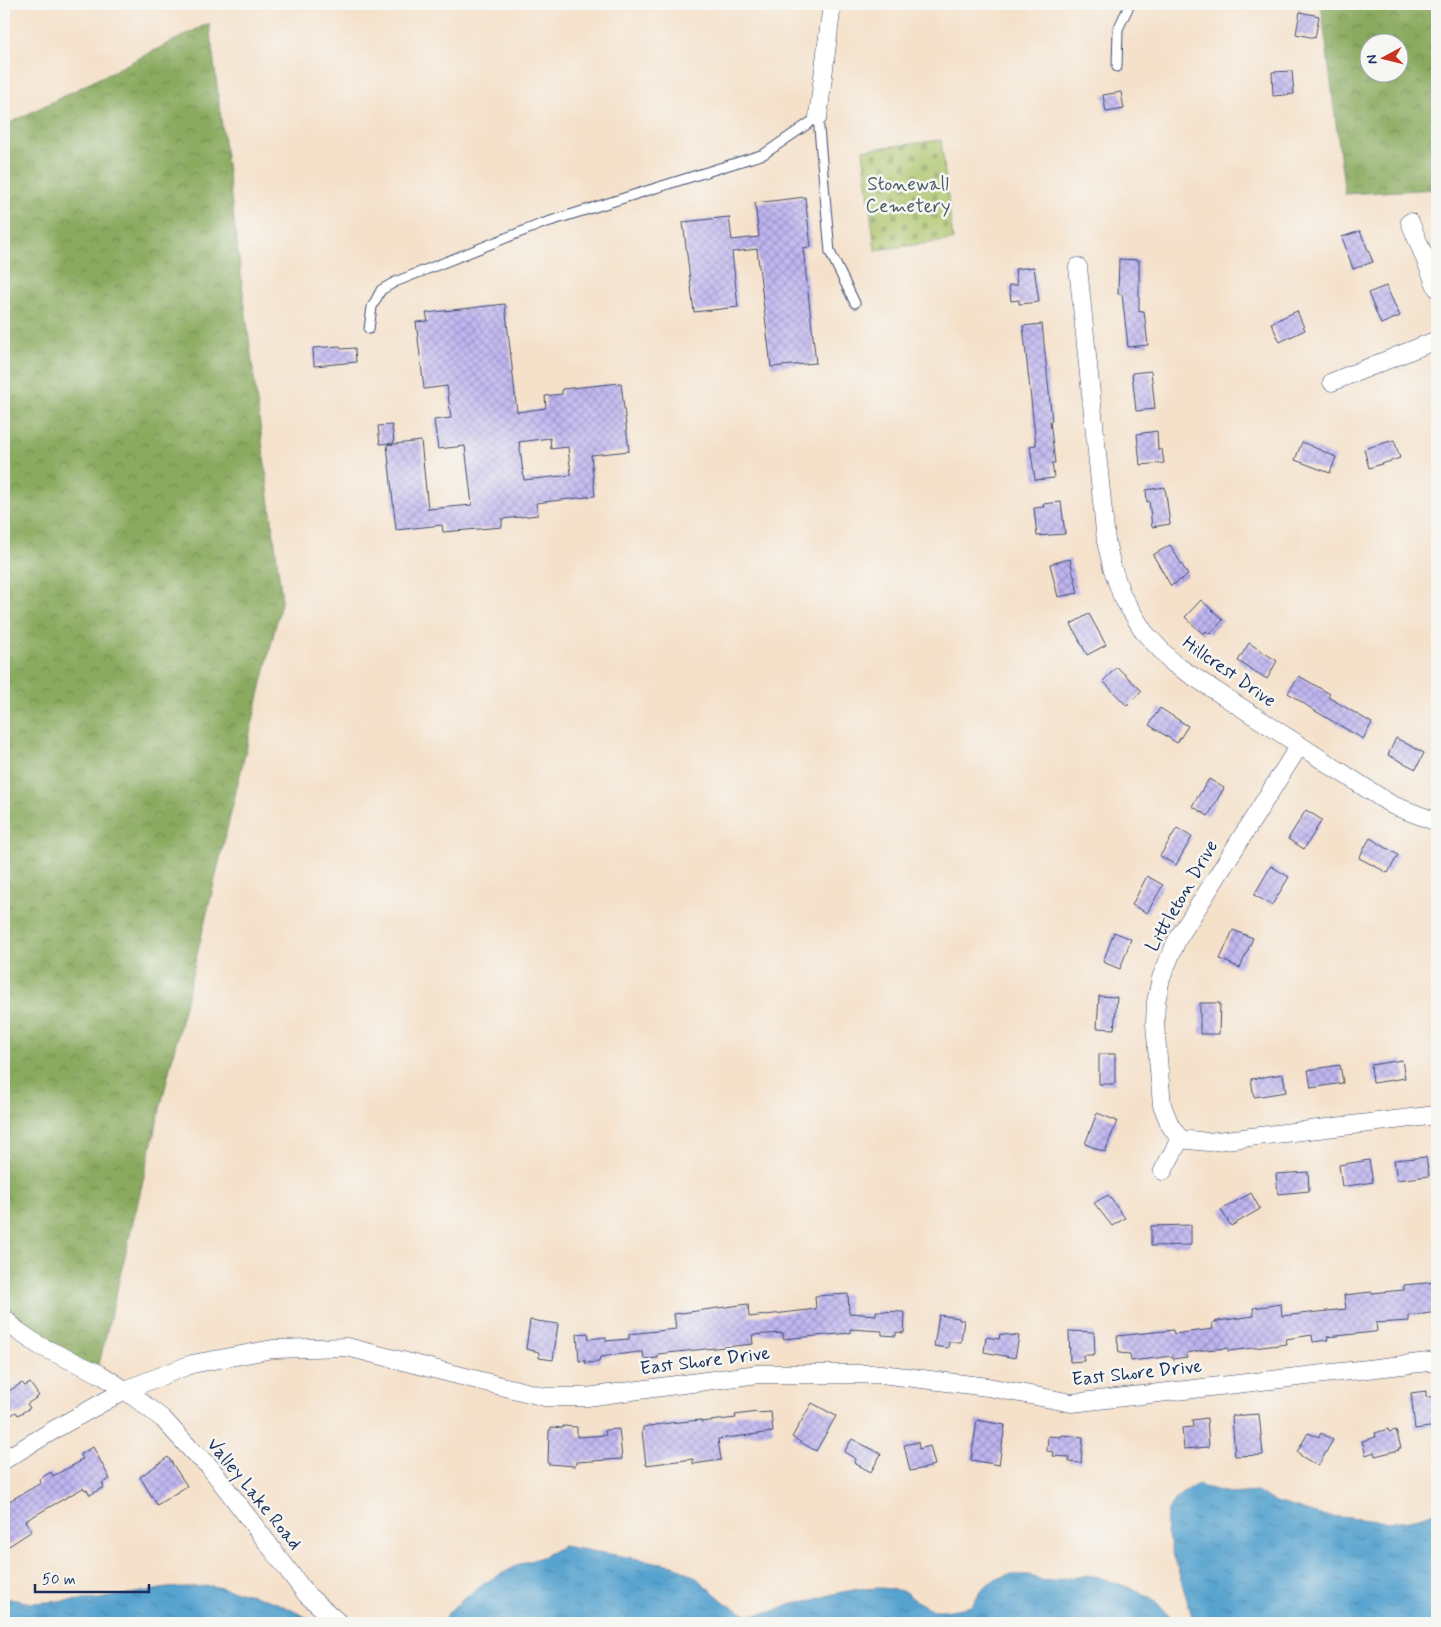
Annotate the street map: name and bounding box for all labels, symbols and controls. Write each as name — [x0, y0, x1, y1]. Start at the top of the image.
north arrow — [1358, 32, 1408, 82]
text: N — [1363, 54, 1382, 65]
park label: Stonewall Cemetery — [866, 172, 950, 219]
street label: Hillcrest Drive — [1177, 631, 1281, 713]
street label: Littleton Drive — [1140, 836, 1224, 956]
street label: East Shore Drive — [639, 1341, 771, 1381]
street label: East Shore Drive — [1071, 1354, 1203, 1392]
street label: Valley Lake Road — [200, 1433, 307, 1556]
scale bar — [35, 1562, 149, 1594]
text: 50 m — [42, 1570, 76, 1590]

